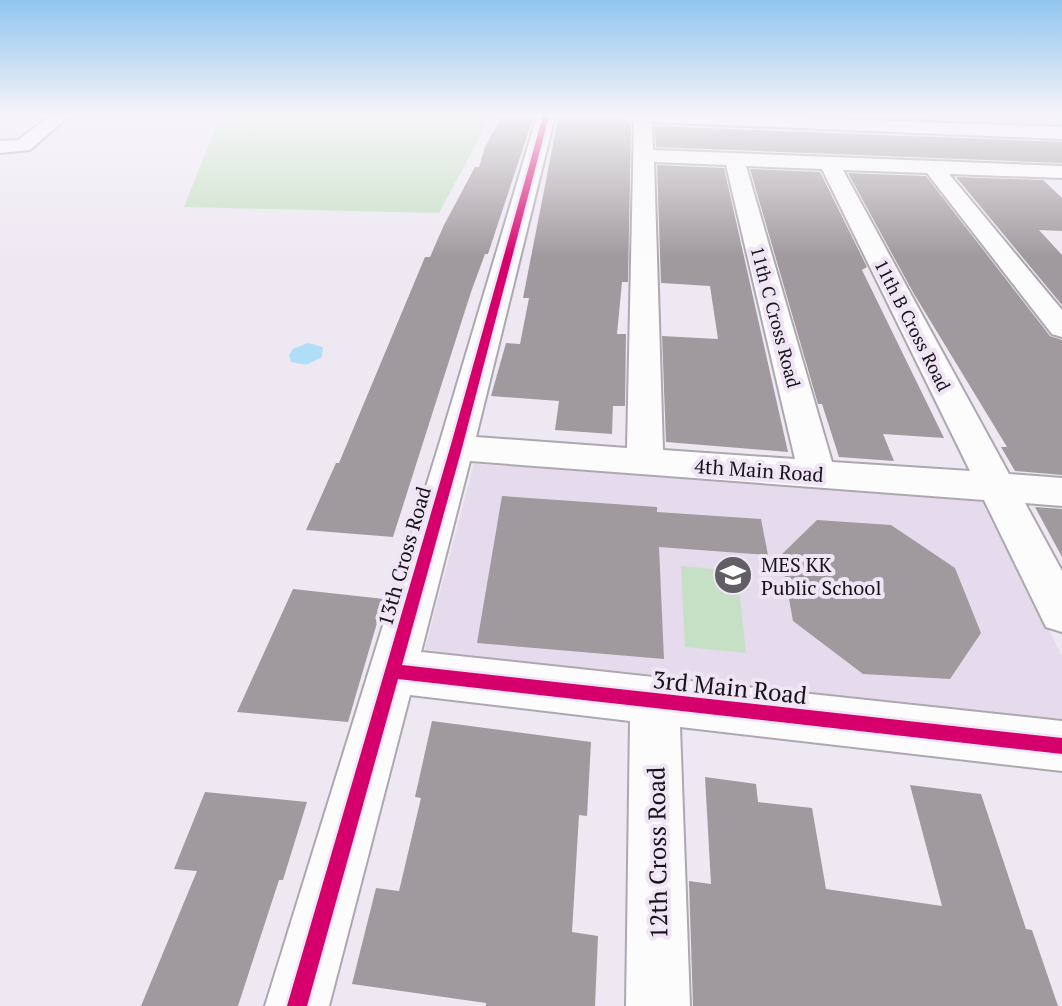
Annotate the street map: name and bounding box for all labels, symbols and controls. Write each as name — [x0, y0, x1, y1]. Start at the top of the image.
street label: 11th C Cross Road — [746, 244, 806, 390]
street label: 11th B Cross Road — [869, 255, 957, 395]
street label: 4th Main Road — [693, 452, 825, 488]
street label: 13th Cross Road — [371, 483, 437, 629]
place label: MES KK Public School — [761, 551, 881, 601]
school or university icon: MES KK Public School — [712, 554, 754, 596]
street label: 3rd Main Road — [651, 663, 809, 711]
street label: 12th Cross Road — [639, 766, 675, 940]

